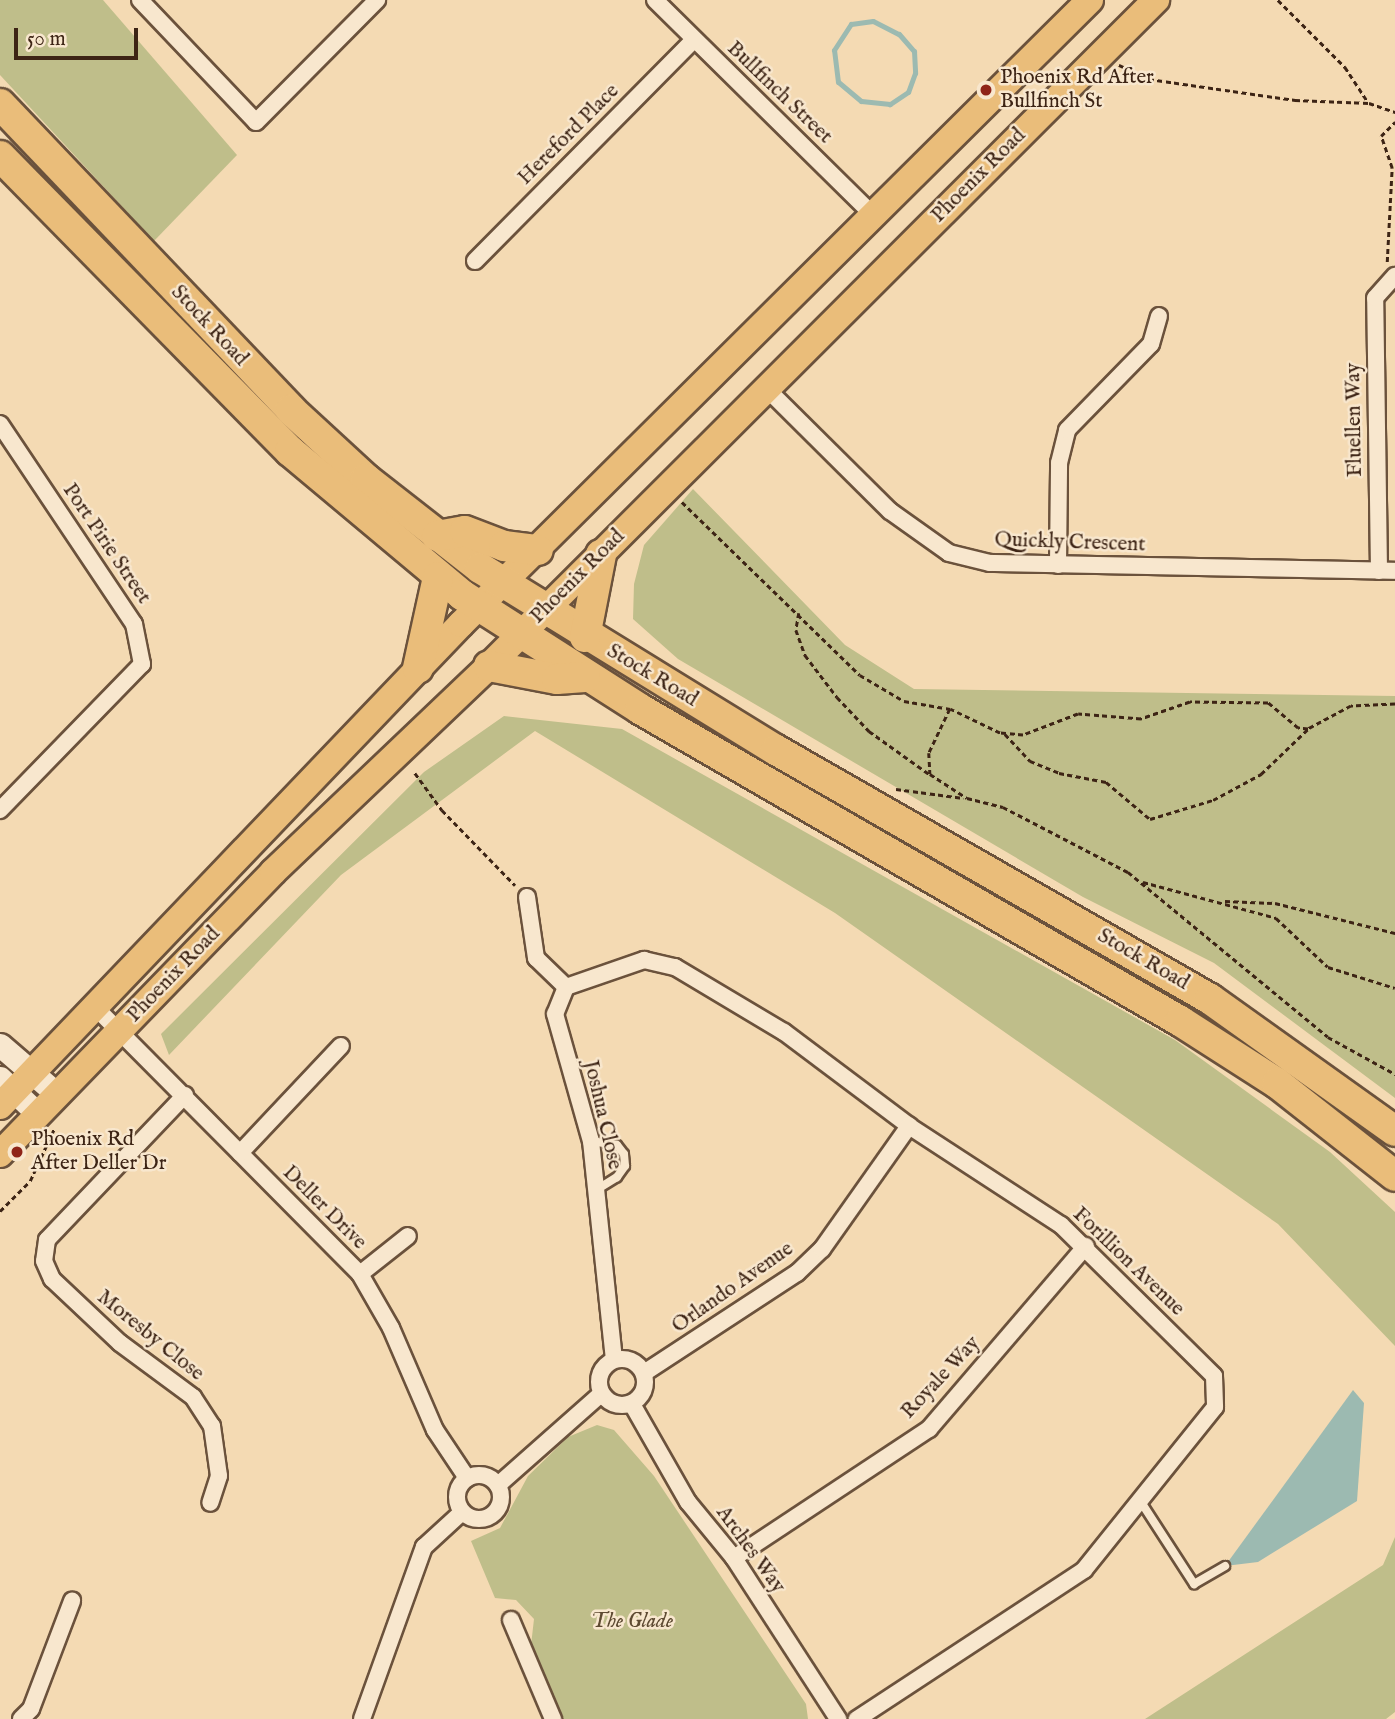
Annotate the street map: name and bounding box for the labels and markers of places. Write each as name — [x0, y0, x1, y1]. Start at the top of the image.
place label: Phoenix Rd After Bullfinch St — [1000, 65, 1154, 115]
marker: Phoenix Rd After Bullfinch St — [978, 82, 994, 98]
place label: Phoenix Rd After Deller Dr — [31, 1127, 166, 1177]
marker: Phoenix Rd After Deller Dr — [9, 1144, 25, 1160]

